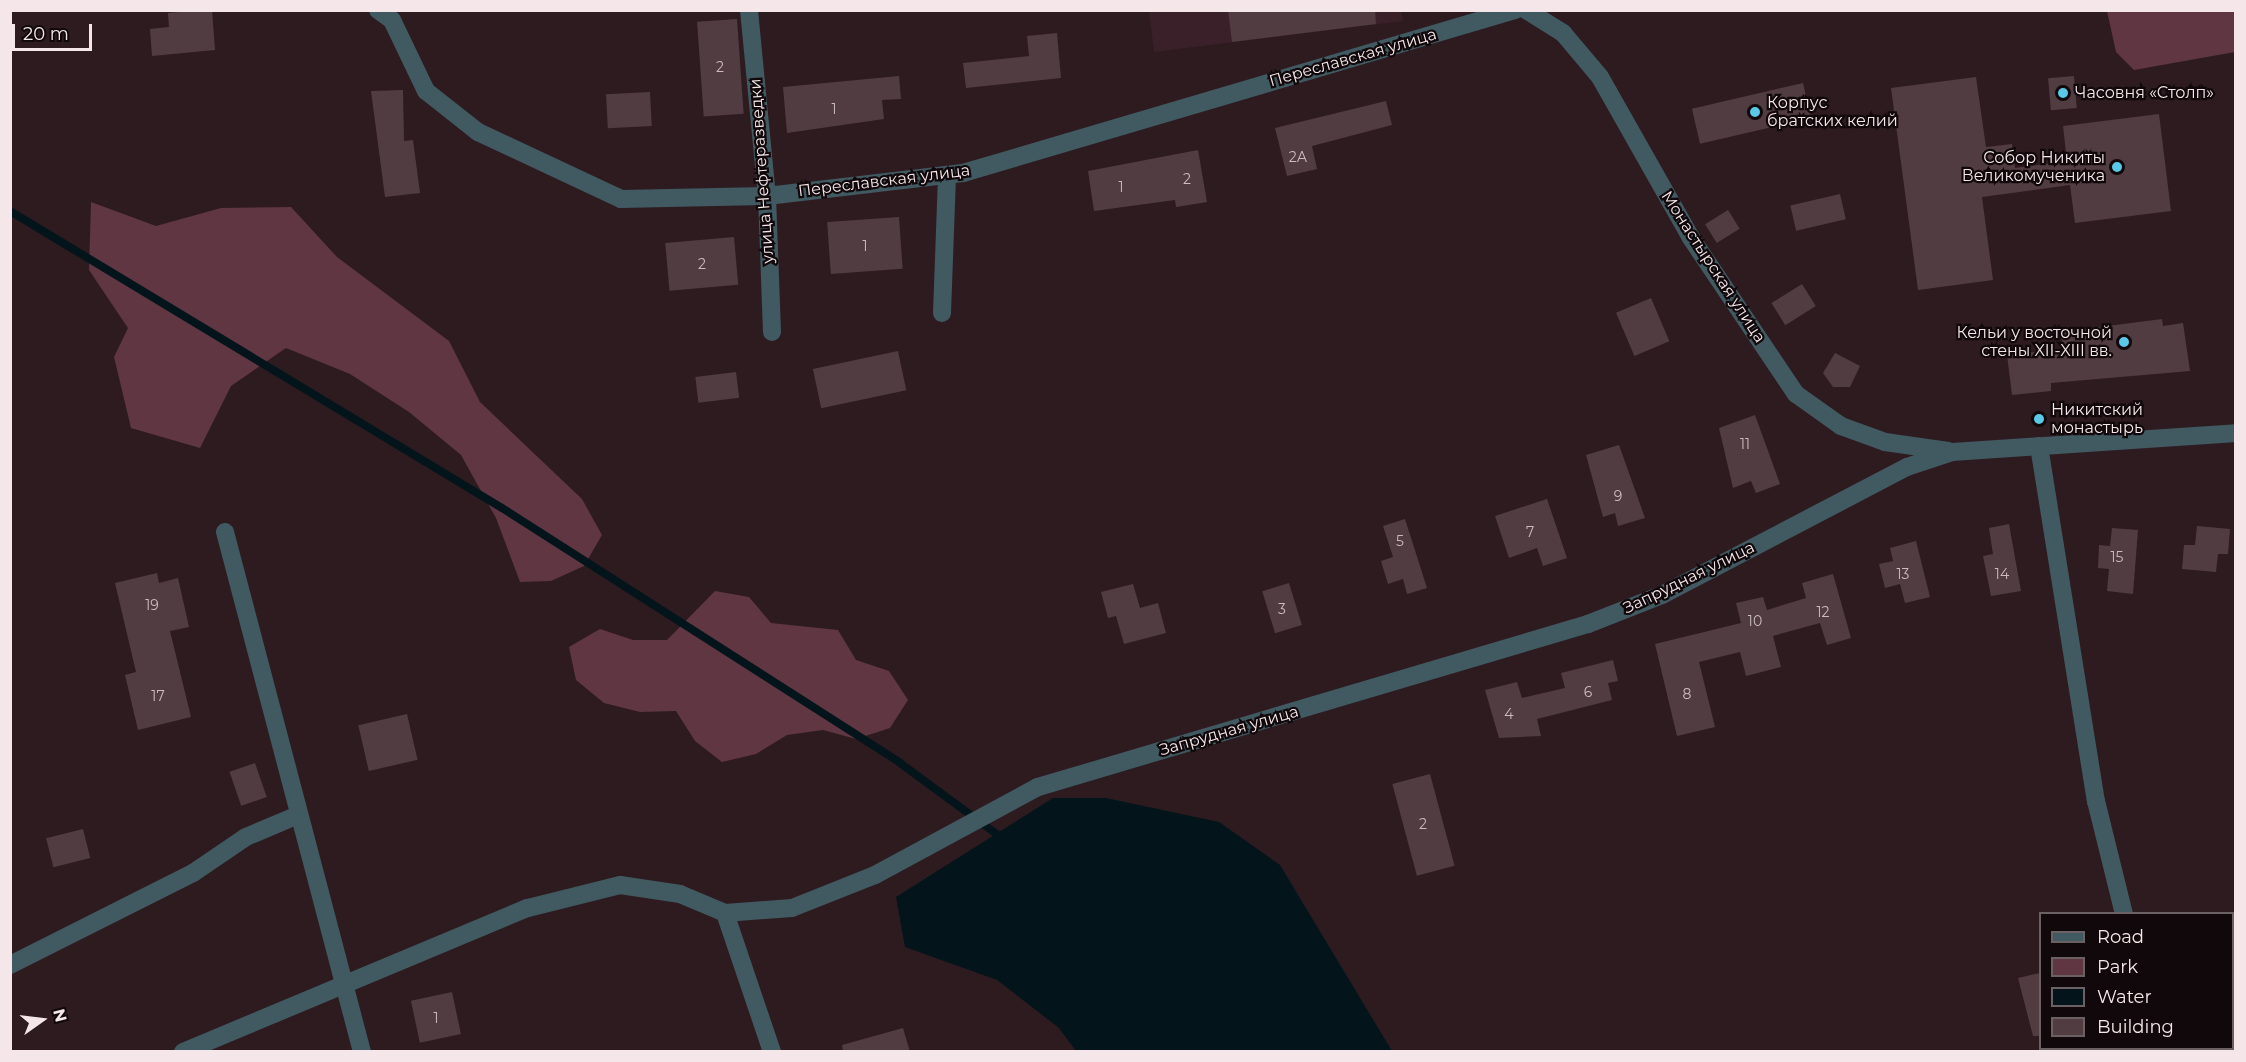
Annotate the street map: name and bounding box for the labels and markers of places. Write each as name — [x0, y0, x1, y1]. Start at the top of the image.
place label: Часовня «Столп» — [2075, 83, 2214, 103]
marker: Часовня «Столп» — [2056, 86, 2070, 100]
place label: Корпус братских келий — [1767, 93, 1898, 131]
marker: Корпус братских келий — [1748, 105, 1762, 119]
place label: Собор Никиты Великомученика — [1962, 148, 2105, 186]
marker: Собор Никиты Великомученика — [2110, 160, 2124, 174]
place label: Кельи у восточной стены XII-XIII вв. — [1956, 323, 2112, 361]
marker: Кельи у восточной стены XII-XIII вв. — [2117, 335, 2131, 349]
place label: Никитский монастырь — [2051, 400, 2143, 438]
marker: Никитский монастырь — [2032, 412, 2046, 426]

